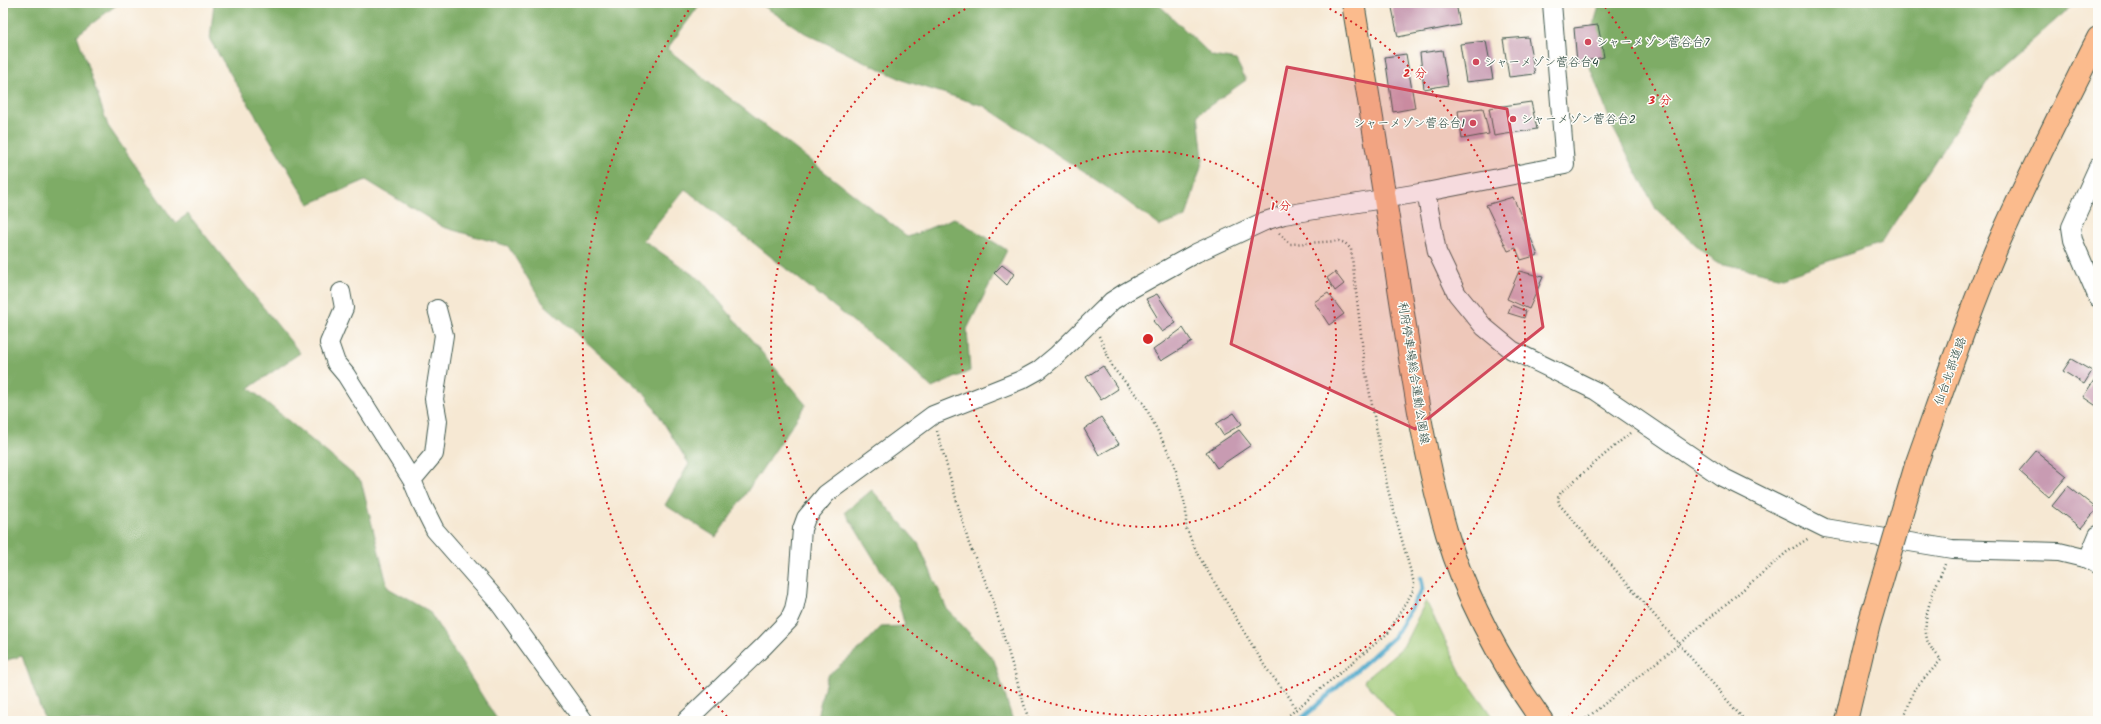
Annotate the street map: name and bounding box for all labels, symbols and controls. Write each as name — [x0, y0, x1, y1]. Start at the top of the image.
place label: シャーメゾン菅谷台7 — [1596, 33, 1710, 52]
marker: シャーメゾン菅谷台7 — [1583, 37, 1593, 47]
place label: シャーメゾン菅谷台4 — [1484, 53, 1599, 72]
marker: シャーメゾン菅谷台4 — [1471, 57, 1481, 67]
text: 2 分 — [1403, 64, 1427, 83]
text: 3 分 — [1647, 91, 1672, 110]
place label: シャーメゾン菅谷台2 — [1521, 110, 1636, 129]
place label: シャーメゾン菅谷台1 — [1353, 114, 1465, 133]
marker: シャーメゾン菅谷台2 — [1508, 114, 1518, 124]
marker: シャーメゾン菅谷台1 — [1468, 118, 1478, 128]
text: 1 分 — [1271, 197, 1291, 216]
street label: 利府停車場総合運動公園線 — [1393, 300, 1434, 446]
centre of rings — [1141, 332, 1155, 346]
street label: 仙台北部道路 — [1929, 334, 1972, 408]

